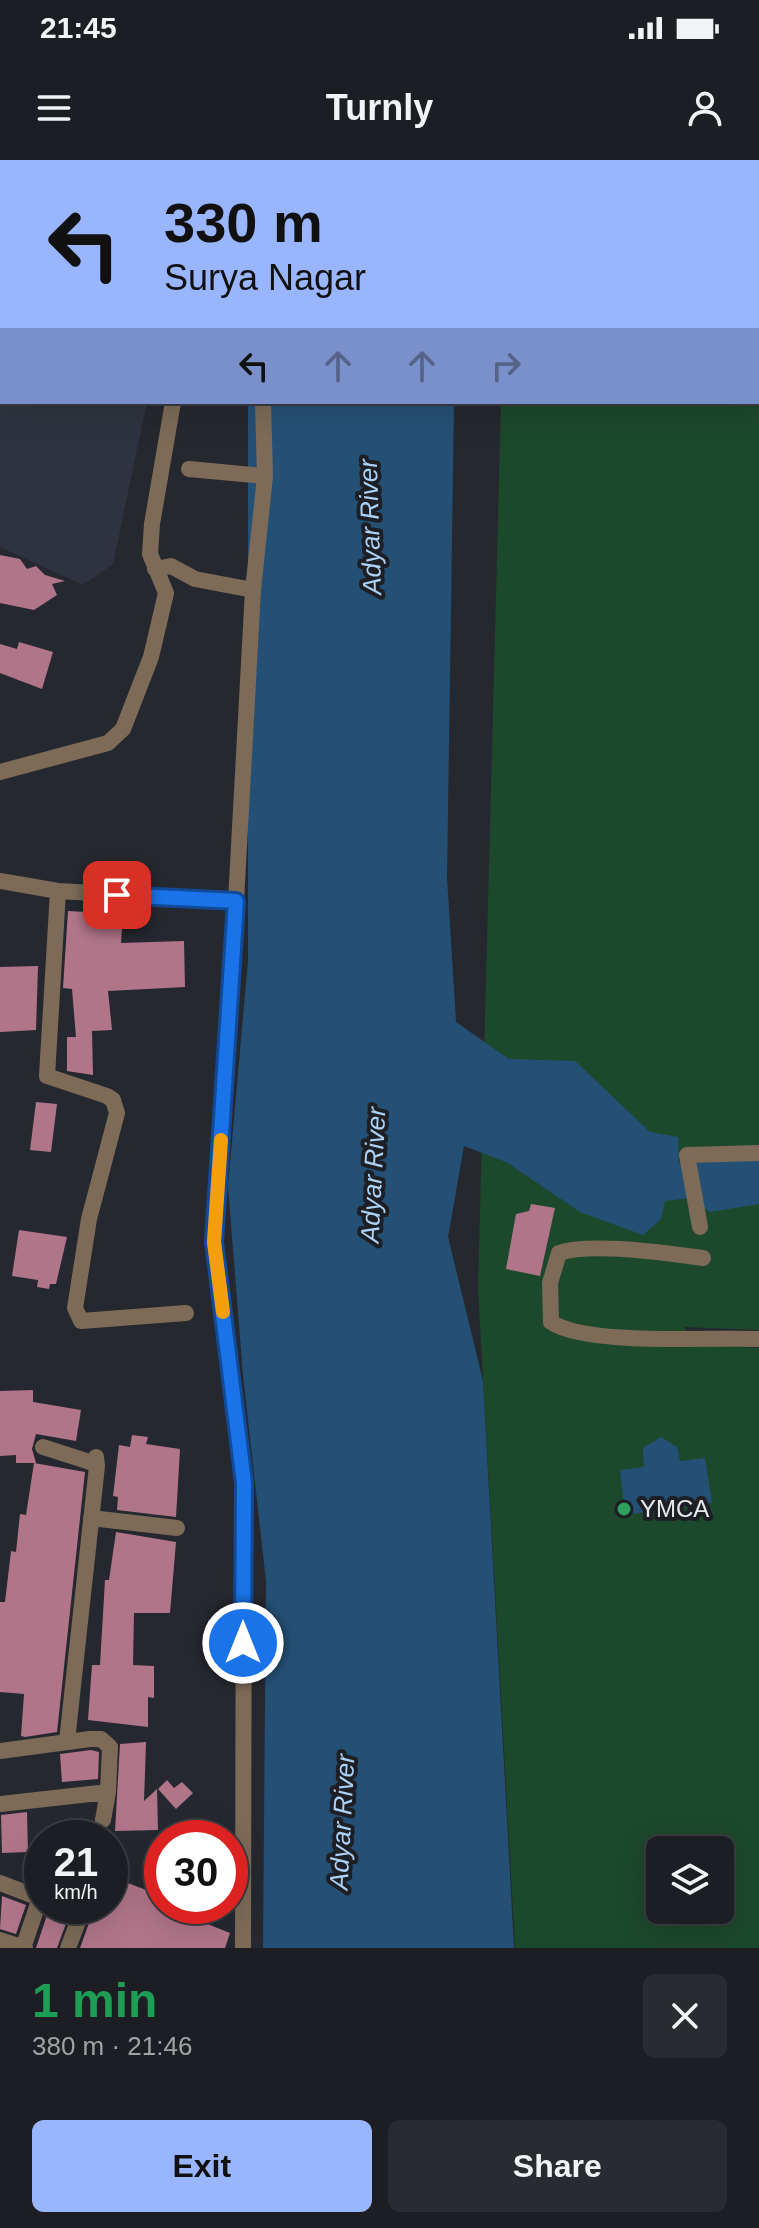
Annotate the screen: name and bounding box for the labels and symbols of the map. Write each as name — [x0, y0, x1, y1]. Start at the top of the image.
water label: Adyar River — [353, 457, 387, 597]
pin — [83, 861, 151, 929]
water label: Adyar River — [354, 1105, 392, 1246]
place label: YMCA — [640, 1495, 709, 1522]
marker: YMCA — [615, 1500, 633, 1518]
position arrow — [201, 1601, 285, 1685]
water label: Adyar River — [323, 1752, 361, 1893]
speed limit sign: 30 — [144, 1820, 248, 1924]

